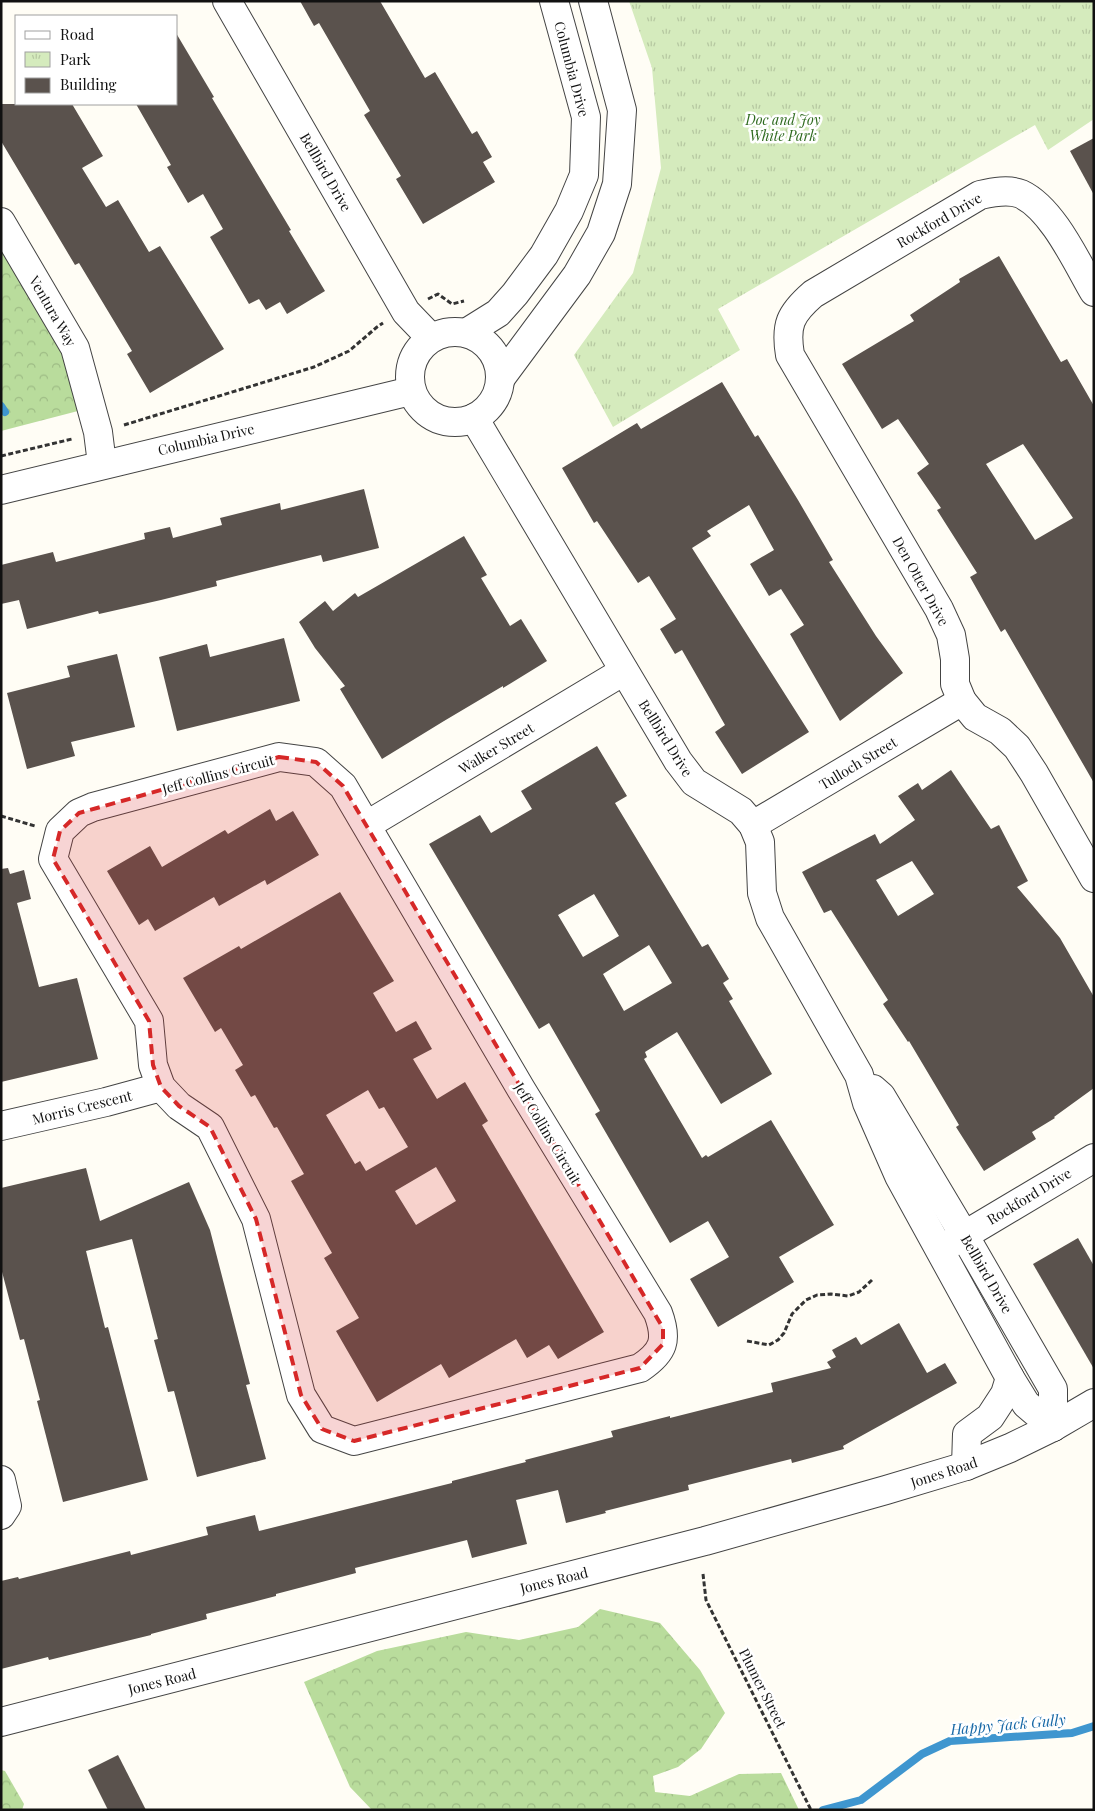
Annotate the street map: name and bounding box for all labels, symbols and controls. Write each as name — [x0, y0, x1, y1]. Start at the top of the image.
legend — [15, 15, 178, 105]
street label: Columbia Drive — [550, 19, 594, 119]
text: Road — [60, 24, 94, 44]
text: Park — [60, 49, 92, 69]
text: Building — [60, 74, 117, 94]
park label: Doc and Joy White Park — [745, 110, 821, 145]
street label: Bellbird Drive — [296, 129, 356, 215]
street label: Rockford Drive — [893, 188, 985, 252]
street label: Ventura Way — [25, 271, 81, 350]
street label: Columbia Drive — [156, 419, 256, 459]
street label: Den Otter Drive — [889, 533, 953, 629]
street label: Bellbird Drive — [635, 696, 697, 780]
street label: Walker Street — [454, 718, 538, 778]
street label: Tulloch Street — [816, 732, 901, 794]
street label: Jeff Collins Circuit — [159, 750, 277, 798]
street label: Jeff Collins Circuit — [510, 1078, 586, 1188]
street label: Morris Crescent — [30, 1085, 135, 1129]
street label: Rockford Drive — [983, 1163, 1075, 1229]
street label: Bellbird Drive — [957, 1231, 1017, 1317]
street label: Jones Road — [907, 1452, 980, 1492]
street label: Jones Road — [517, 1562, 590, 1598]
street label: Plumer Street — [735, 1645, 792, 1732]
street label: Jones Road — [125, 1663, 198, 1699]
water label: Happy Jack Gully — [949, 1709, 1066, 1739]

